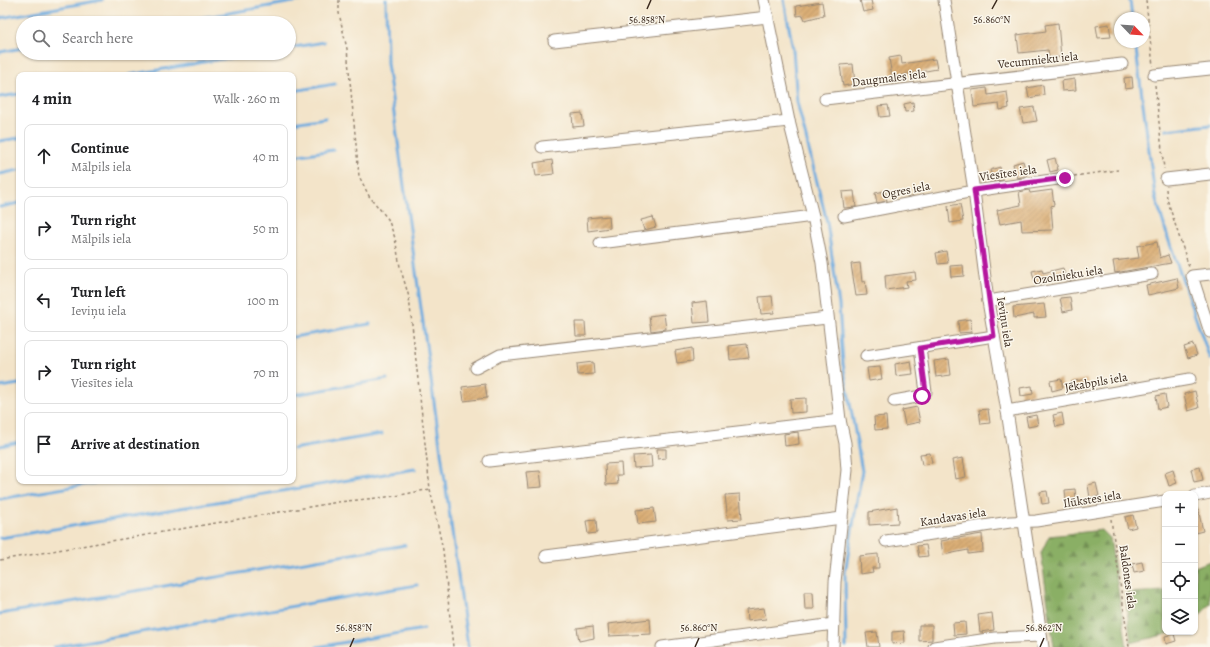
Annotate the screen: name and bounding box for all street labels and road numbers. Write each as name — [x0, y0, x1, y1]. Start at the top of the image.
street label: Vecumnieku iela — [996, 48, 1079, 72]
street label: Daugmales iela — [851, 65, 928, 91]
street label: Viesītes iela — [977, 161, 1038, 185]
street label: Ogres iela — [881, 177, 932, 202]
street label: Ozolnieku iela — [1032, 262, 1104, 288]
street label: Ieviņu iela — [993, 296, 1017, 349]
street label: Jēkabpils iela — [1063, 369, 1129, 395]
street label: Ilūkstes iela — [1062, 486, 1122, 511]
street label: Kandavas iela — [919, 504, 988, 530]
street label: Baldones iela — [1116, 544, 1140, 610]

